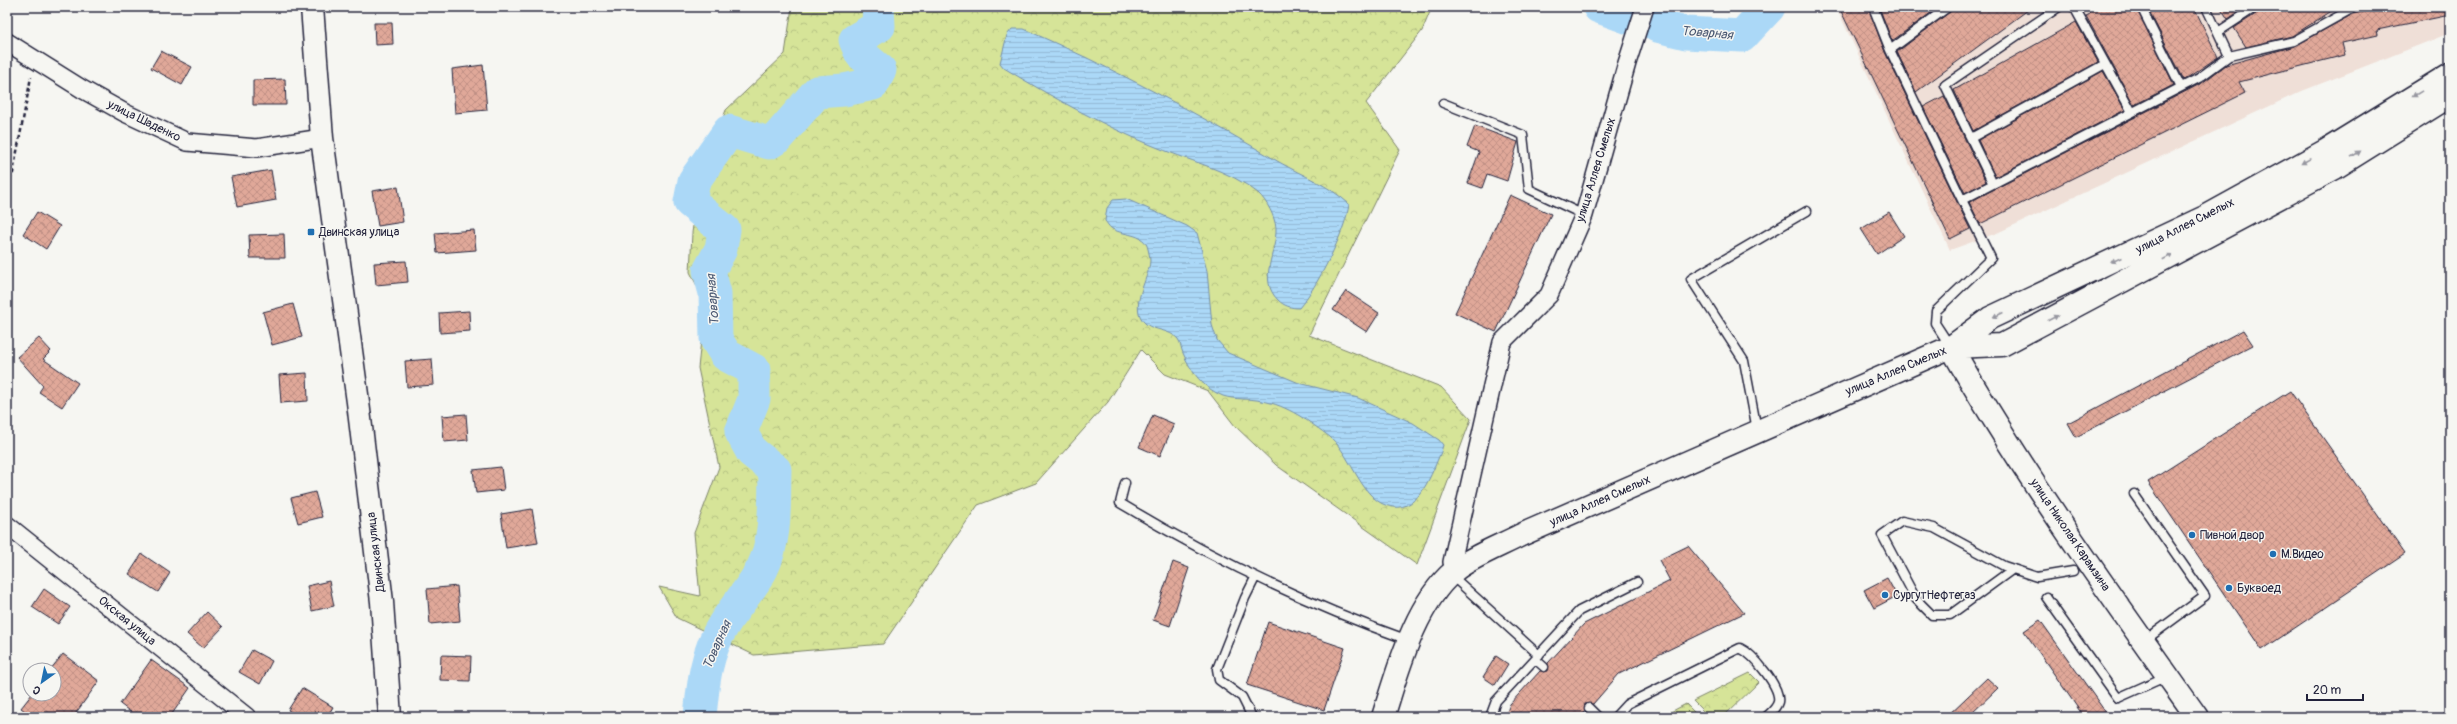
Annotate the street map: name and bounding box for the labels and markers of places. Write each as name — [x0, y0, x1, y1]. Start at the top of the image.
place label: Двинская улица — [318, 225, 400, 240]
marker: Двинская улица — [306, 227, 316, 237]
place label: Пивной двор — [2200, 528, 2265, 543]
marker: Пивной двор — [2187, 530, 2197, 540]
place label: M.Видео — [2281, 547, 2324, 562]
marker: M.Видео — [2268, 549, 2278, 559]
place label: Буквоед — [2237, 581, 2282, 596]
marker: Буквоед — [2224, 583, 2234, 593]
place label: СургутНефтегаз — [1893, 588, 1976, 603]
marker: СургутНефтегаз — [1880, 590, 1890, 600]

